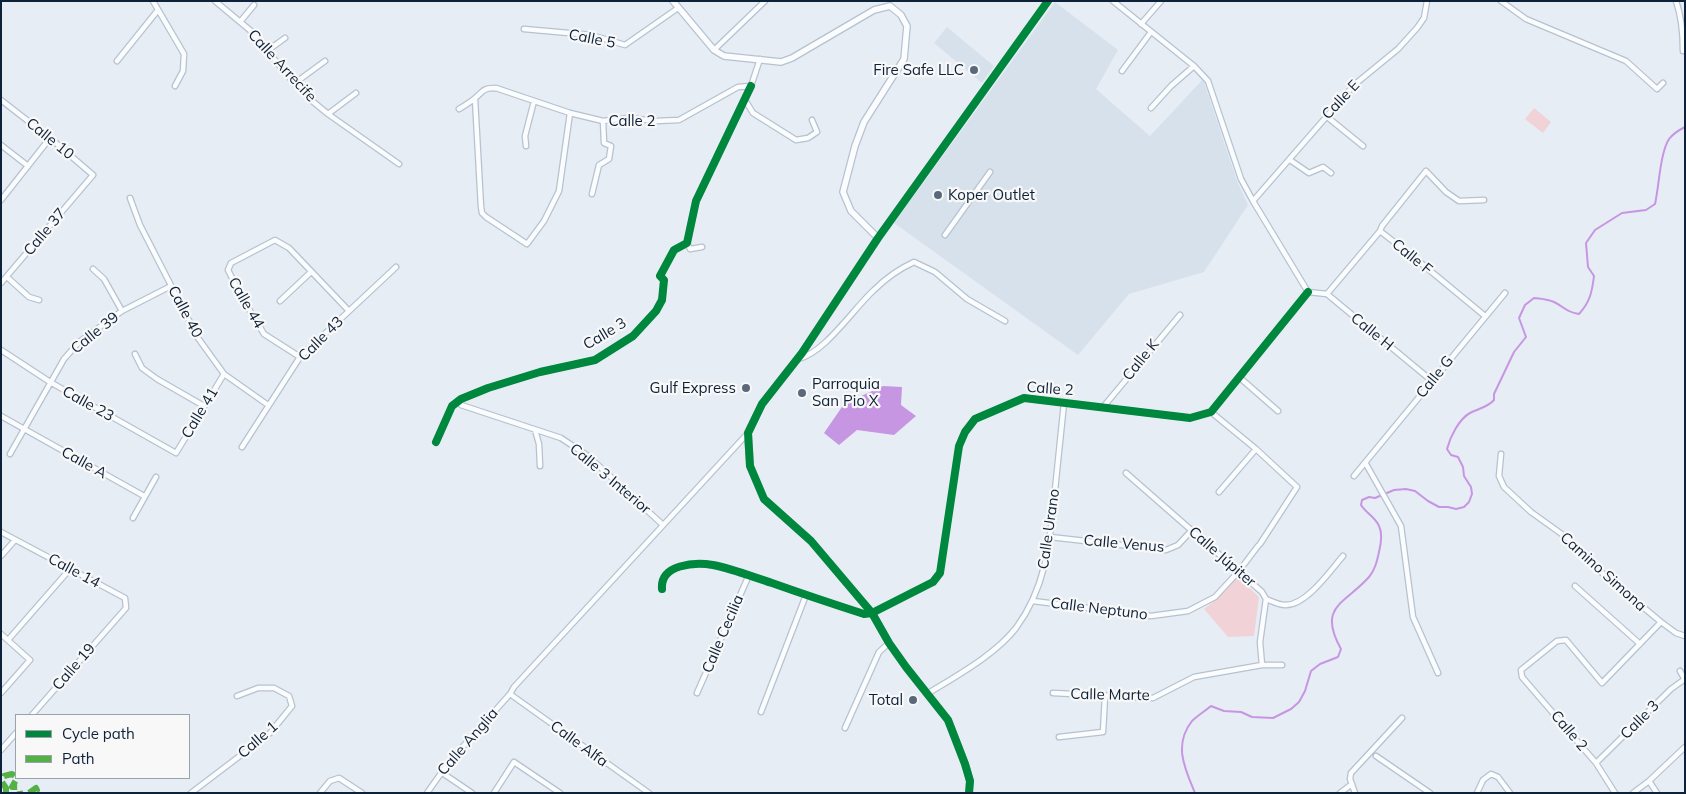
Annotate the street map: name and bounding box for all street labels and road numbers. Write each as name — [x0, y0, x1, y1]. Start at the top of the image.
street label: Calle Arrecife — [244, 26, 320, 106]
street label: Calle 5 — [567, 26, 617, 52]
street label: Calle E — [1318, 77, 1364, 123]
street label: Calle 2 — [608, 112, 656, 130]
street label: Calle 10 — [22, 114, 78, 164]
street label: Calle 37 — [20, 205, 70, 259]
street label: Calle F — [1388, 235, 1436, 279]
street label: Calle 44 — [224, 274, 268, 332]
street label: Calle 40 — [164, 283, 206, 341]
street label: Calle 39 — [67, 308, 123, 358]
street label: Calle H — [1347, 309, 1397, 355]
street label: Calle 43 — [295, 313, 347, 365]
street label: Calle 3 — [580, 314, 630, 354]
street label: Calle K — [1119, 336, 1163, 384]
street label: Calle G — [1413, 352, 1457, 402]
street label: Calle 2 — [1026, 378, 1074, 400]
street label: Calle 23 — [59, 382, 117, 426]
street label: Calle 41 — [178, 384, 222, 442]
street label: Calle 3 Interior — [566, 440, 654, 518]
street label: Calle A — [58, 443, 110, 483]
street label: Calle Urano — [1034, 488, 1064, 570]
street label: Calle Júpiter — [1185, 523, 1259, 591]
street label: Camino Simona — [1556, 529, 1650, 615]
street label: Calle Venus — [1083, 532, 1165, 556]
street label: Calle 14 — [45, 550, 103, 592]
street label: Calle Cecilia — [698, 592, 748, 676]
street label: Calle Neptuno — [1049, 594, 1149, 624]
street label: Calle 19 — [49, 640, 99, 694]
street label: Calle Marte — [1070, 685, 1150, 705]
street label: Calle 3 — [1617, 697, 1663, 743]
street label: Calle Anglia — [434, 705, 502, 779]
street label: Calle 2 — [1547, 707, 1591, 755]
street label: Calle Alfa — [547, 717, 611, 771]
street label: Calle 1 — [234, 718, 282, 762]

